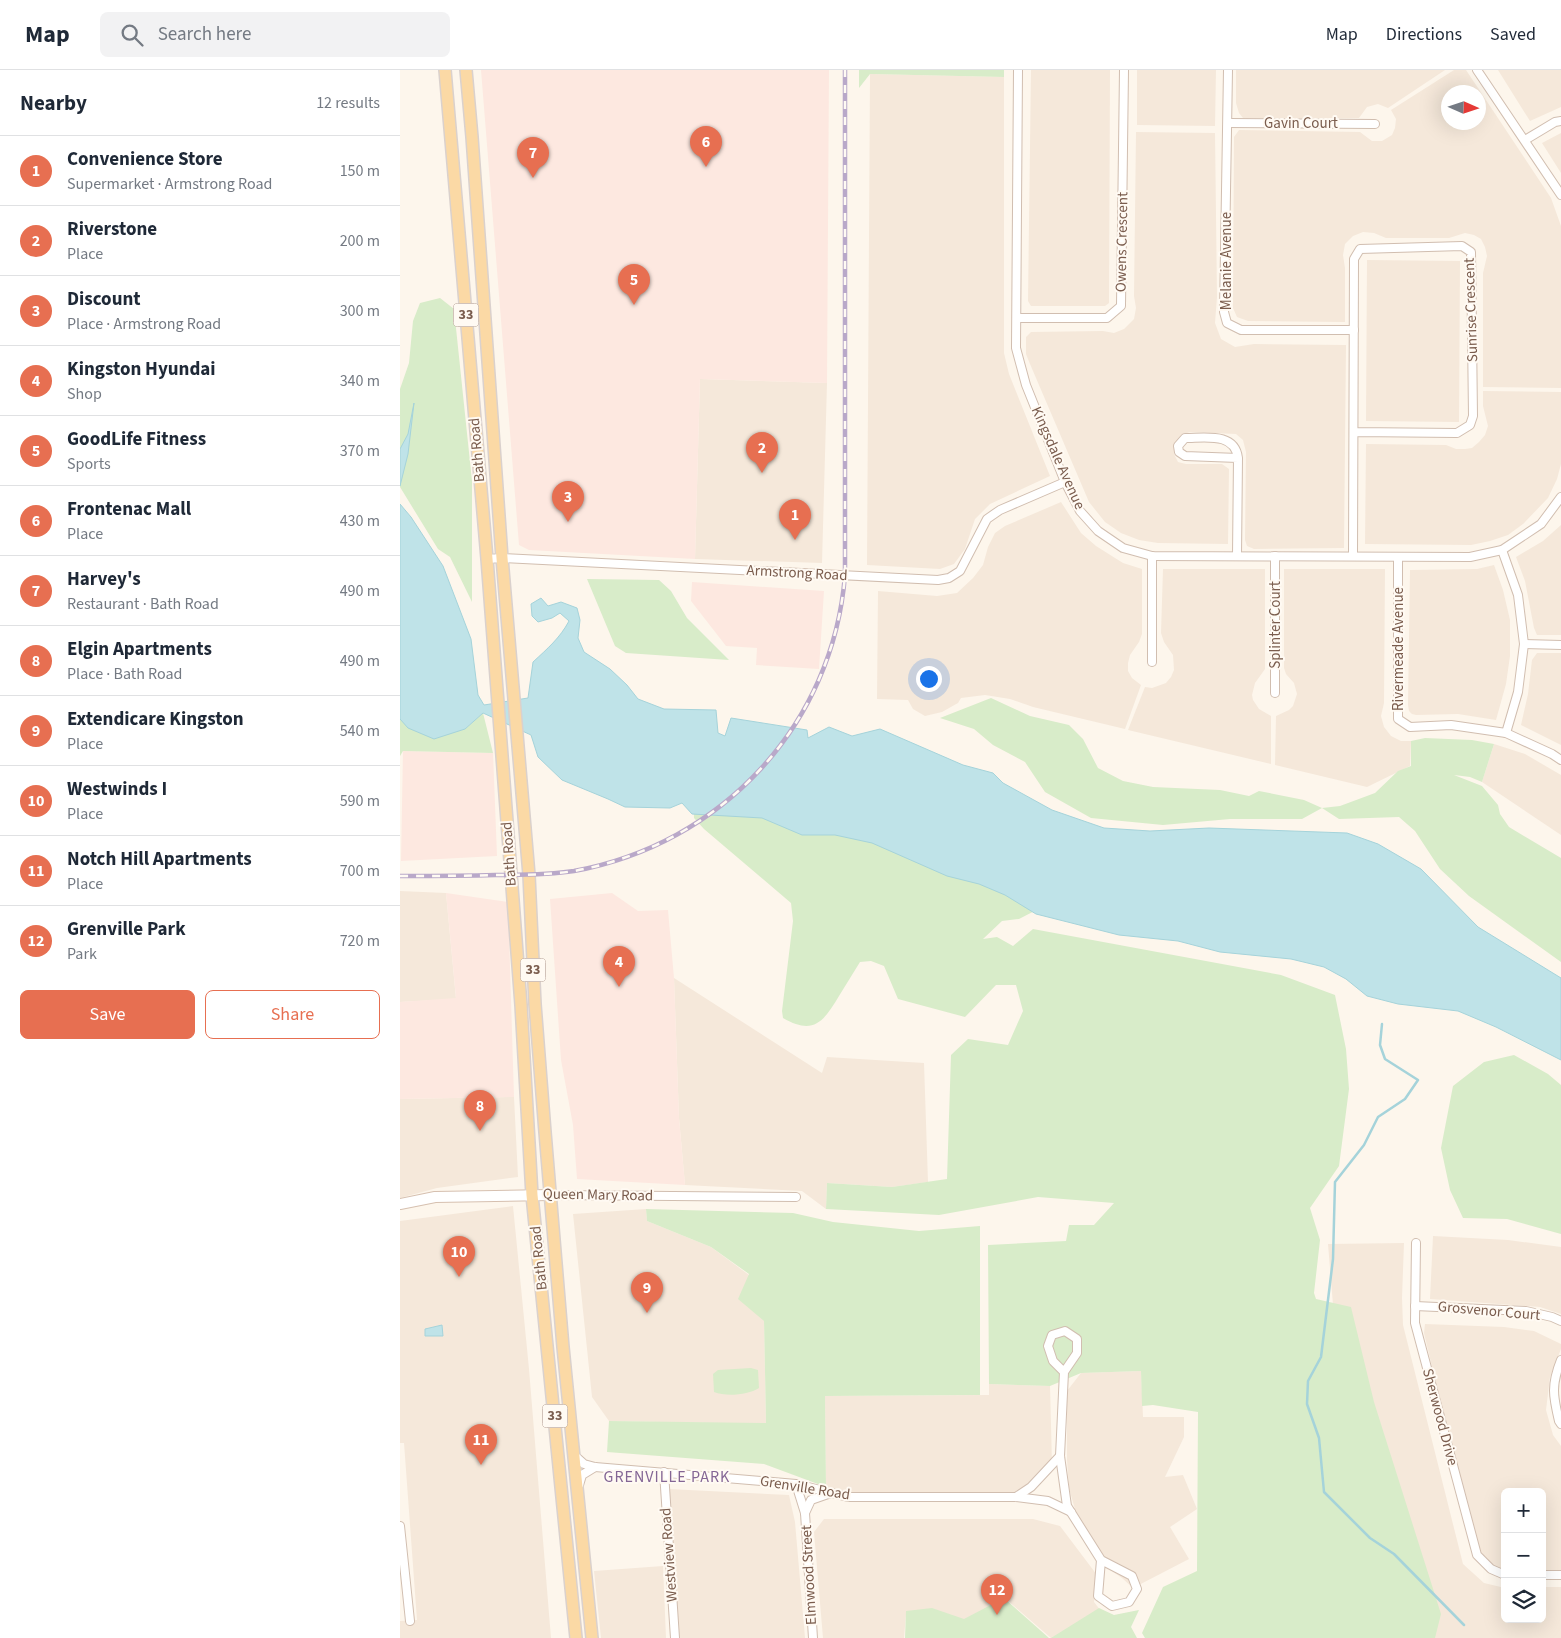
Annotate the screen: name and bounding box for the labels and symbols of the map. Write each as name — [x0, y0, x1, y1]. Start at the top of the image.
north arrow — [1441, 85, 1486, 130]
street label: Gavin Court — [1264, 113, 1338, 134]
pin: 6 — [690, 126, 722, 167]
pin: 7 — [517, 137, 549, 178]
street label: Owens Crescent — [1111, 192, 1133, 292]
street label: Melanie Avenue — [1216, 212, 1237, 310]
street label: Sunrise Crescent — [1459, 257, 1483, 363]
pin: 5 — [618, 264, 650, 305]
road number: 33 — [454, 304, 478, 326]
street label: Kingsdale Avenue — [1026, 403, 1090, 513]
street label: Bath Road — [464, 417, 490, 483]
pin: 2 — [746, 432, 778, 473]
pin: 3 — [552, 481, 584, 522]
pin: 1 — [779, 499, 811, 540]
street label: Armstrong Road — [746, 560, 848, 586]
street label: Splinter Court — [1265, 581, 1286, 669]
street label: Rivermeade Avenue — [1388, 587, 1409, 711]
your location — [916, 666, 942, 692]
street label: Bath Road — [496, 821, 522, 887]
pin: 4 — [603, 946, 635, 987]
road number: 33 — [520, 958, 546, 982]
pin: 8 — [464, 1090, 496, 1131]
street label: Queen Mary Road — [543, 1184, 653, 1206]
street label: Bath Road — [525, 1225, 553, 1291]
pin: 10 — [443, 1236, 475, 1277]
pin: 9 — [631, 1272, 663, 1313]
street label: Grosvenor Court — [1437, 1296, 1541, 1326]
street label: Sherwood Drive — [1417, 1366, 1463, 1468]
road number: 33 — [542, 1404, 568, 1428]
pin: 11 — [465, 1424, 497, 1465]
district label: GRENVILLE PARK — [604, 1466, 730, 1488]
street label: Grenville Road — [758, 1471, 852, 1505]
street label: Westview Road — [655, 1507, 683, 1603]
street label: Elmwood Street — [796, 1524, 822, 1626]
pin: 12 — [981, 1574, 1013, 1615]

